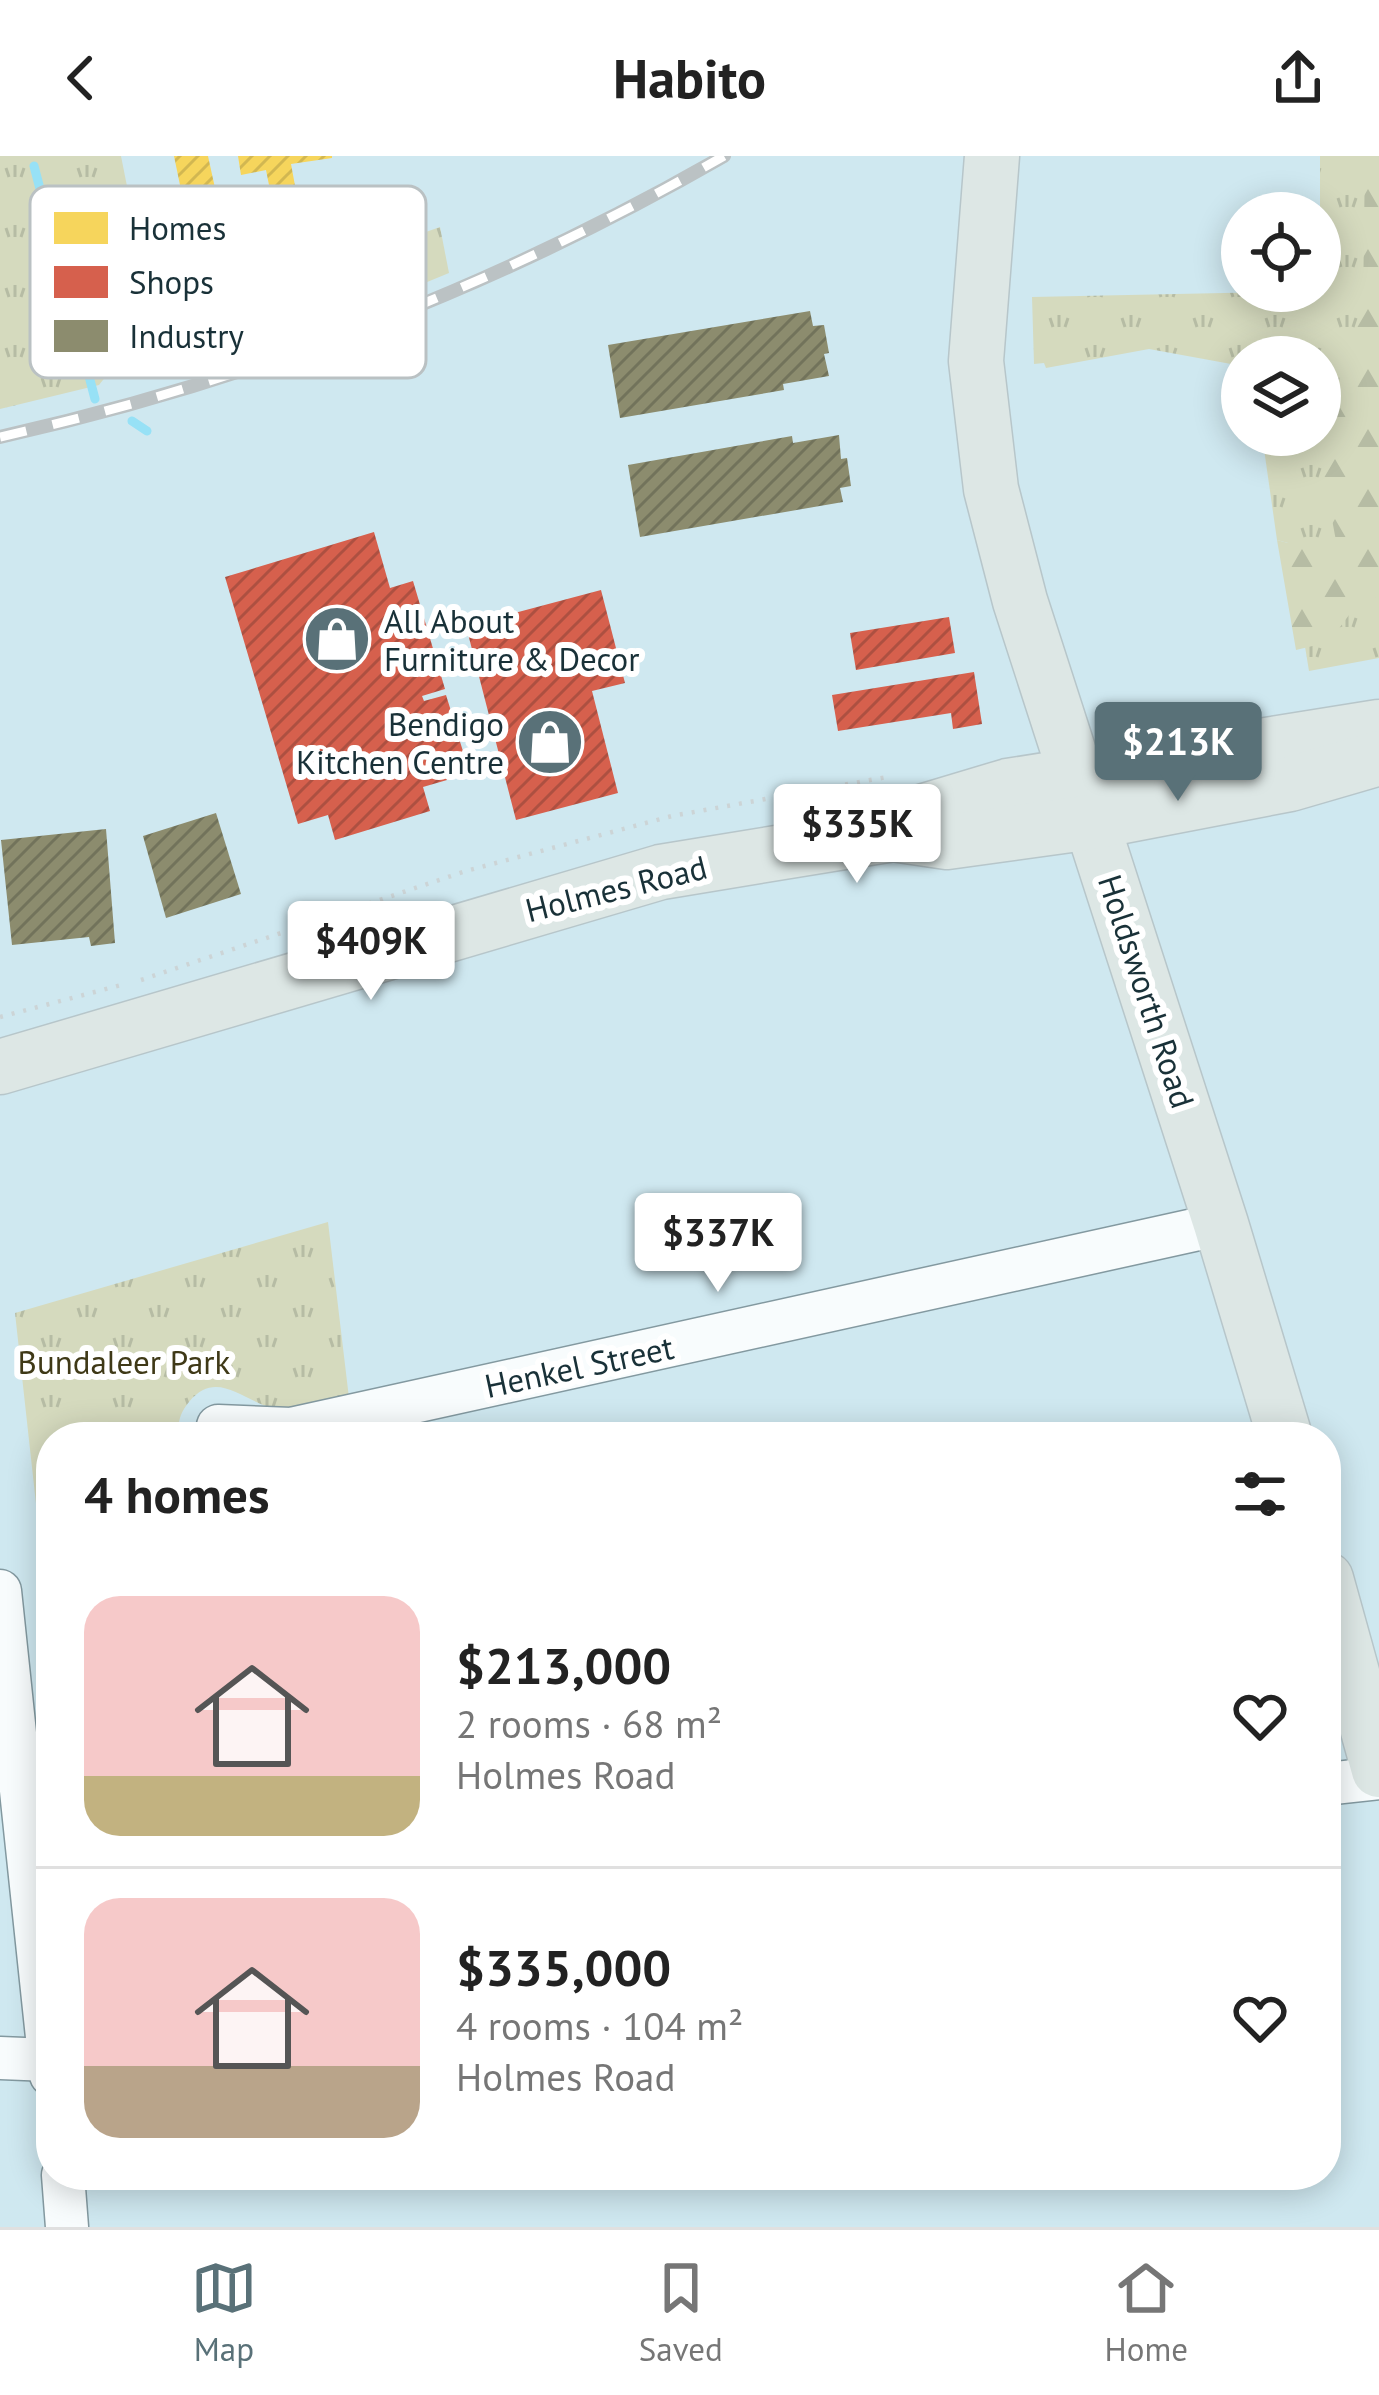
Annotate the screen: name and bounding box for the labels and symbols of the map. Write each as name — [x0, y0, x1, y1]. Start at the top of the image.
legend — [30, 186, 426, 378]
text: Homes — [129, 206, 226, 249]
text: Shops — [129, 260, 214, 303]
text: Industry — [129, 314, 244, 357]
place label: All About Furniture & Decor — [384, 599, 639, 680]
shop icon: All About Furniture & Decor — [302, 604, 372, 674]
place label: Bendigo Kitchen Centre — [296, 702, 504, 783]
pin: $213K — [1094, 702, 1262, 804]
shop icon: Bendigo Kitchen Centre — [515, 707, 585, 777]
pin: $335K — [773, 784, 941, 886]
street label: Holmes Road — [521, 845, 711, 931]
street label: Holdsworth Road — [1089, 869, 1205, 1113]
pin: $409K — [287, 901, 455, 1003]
pin: $337K — [634, 1193, 802, 1295]
street label: Henkel Street — [481, 1325, 677, 1407]
park label: Bundaleer Park — [18, 1340, 231, 1383]

